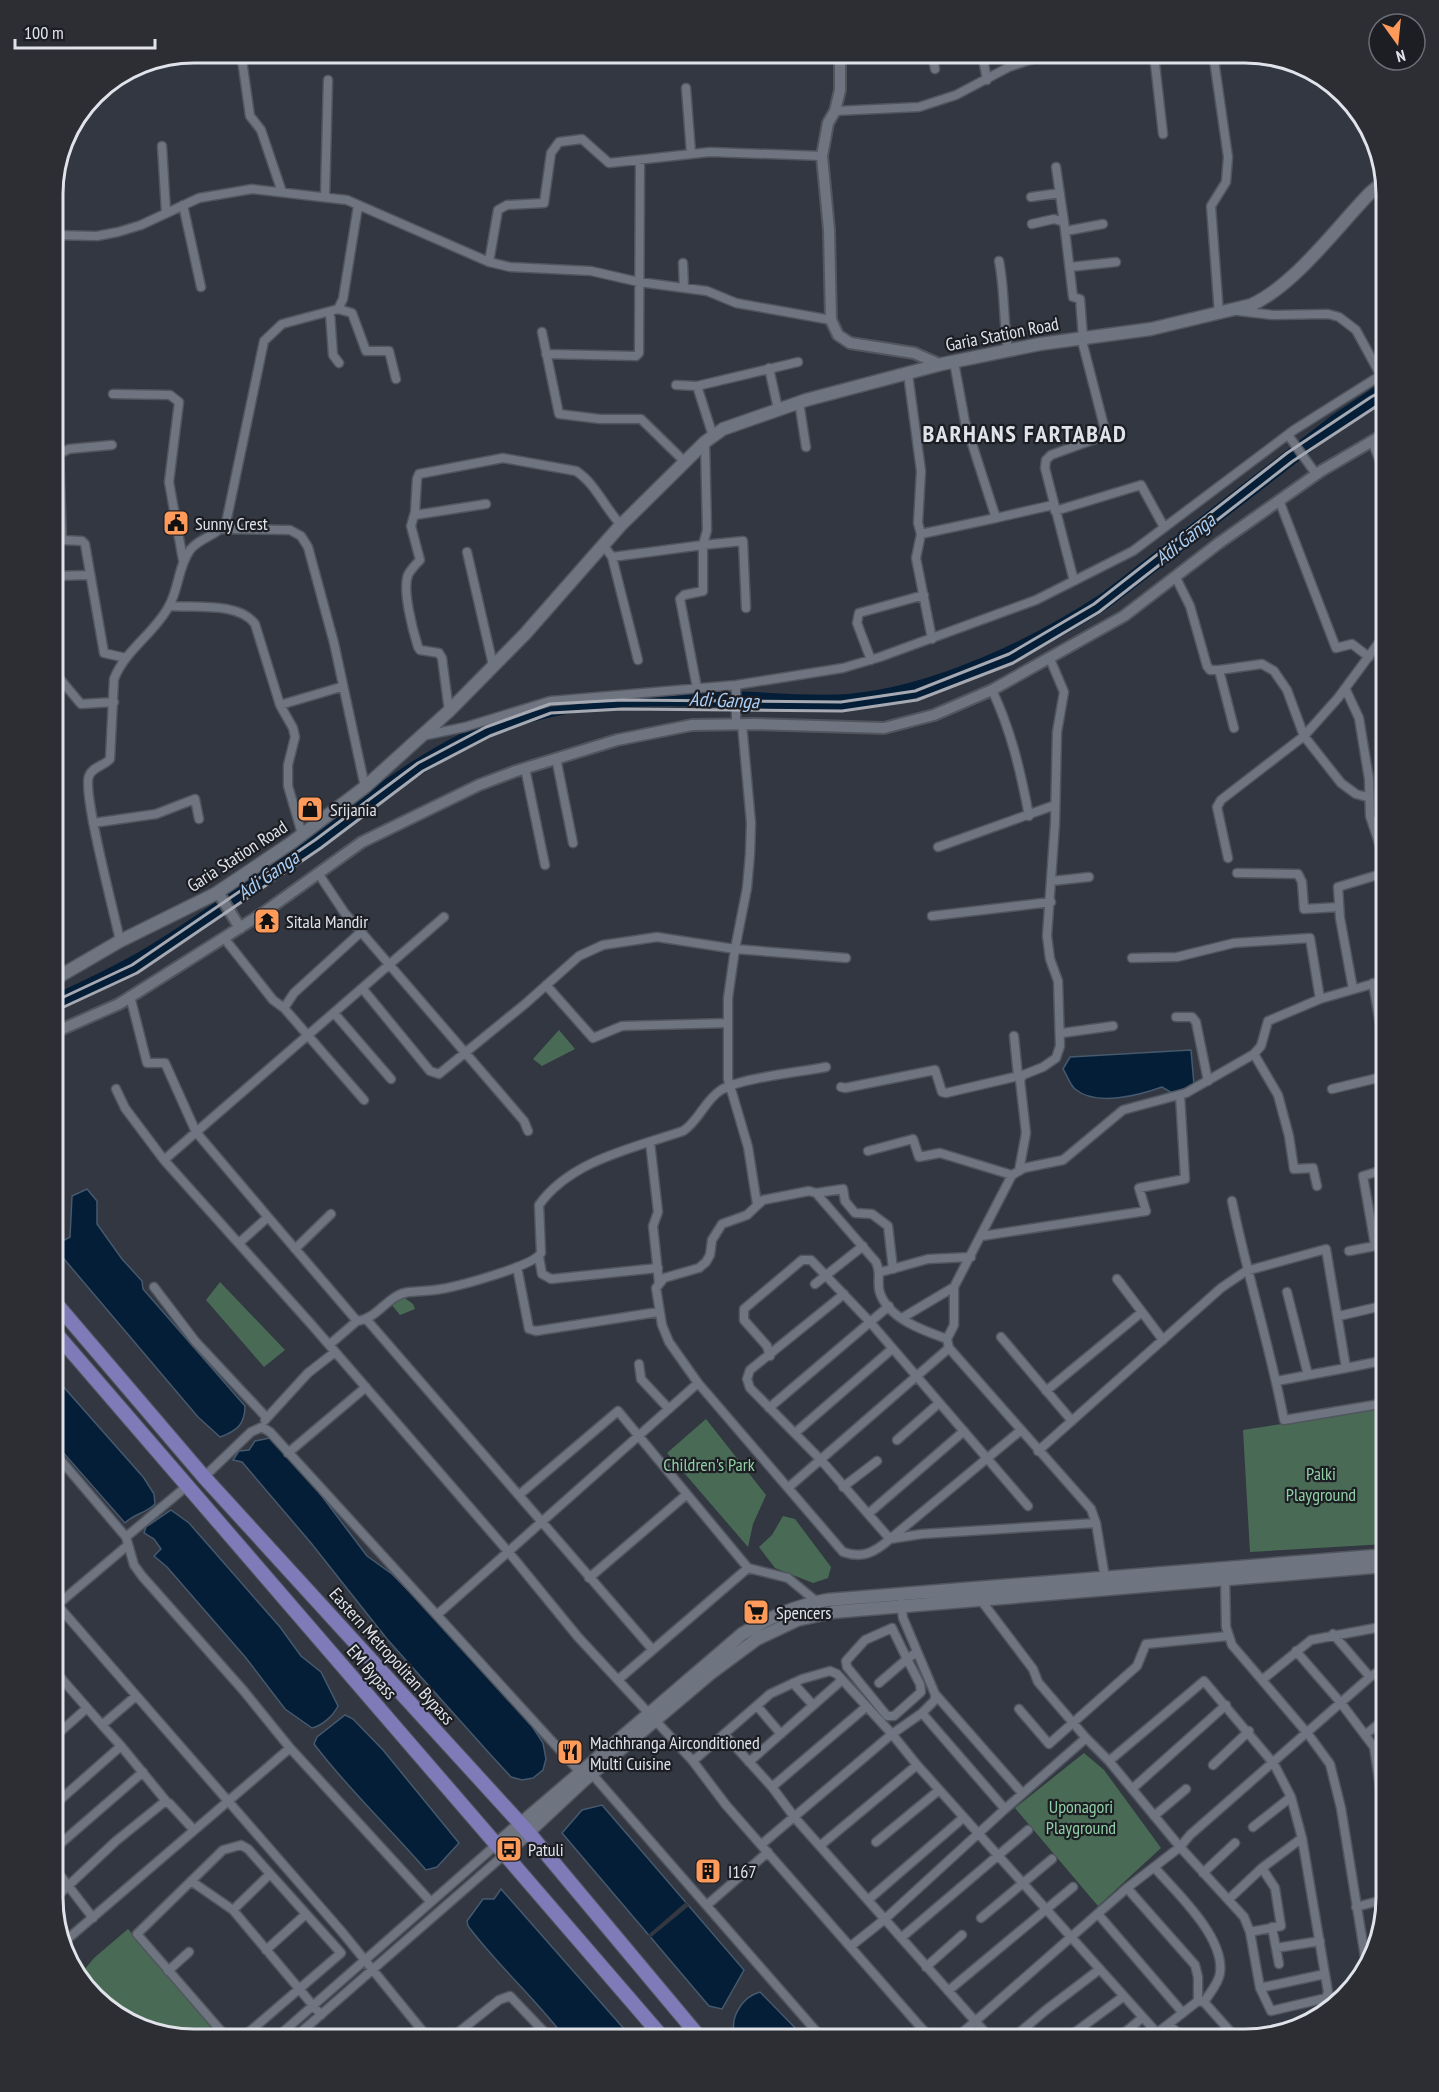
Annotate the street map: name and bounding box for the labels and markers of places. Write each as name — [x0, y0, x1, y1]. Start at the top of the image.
public building icon: Sunny Crest — [161, 508, 191, 538]
place label: Sunny Crest — [195, 512, 268, 535]
shop icon: Srijania — [295, 794, 325, 824]
place label: Srijania — [330, 798, 377, 821]
temple icon: Sitala Mandir — [252, 906, 282, 936]
place label: Sitala Mandir — [286, 910, 368, 933]
supermarket icon: Spencers — [741, 1597, 771, 1627]
place label: Spencers — [776, 1601, 831, 1624]
place label: Machhranga Airconditioned Multi Cuisine — [590, 1731, 760, 1775]
restaurant icon: Machhranga Airconditioned Multi Cuisine — [555, 1737, 585, 1767]
bus stop icon: Patuli — [494, 1834, 524, 1864]
place label: Patuli — [528, 1838, 564, 1861]
building icon: I167 — [693, 1856, 723, 1886]
place label: I167 — [728, 1860, 757, 1883]

